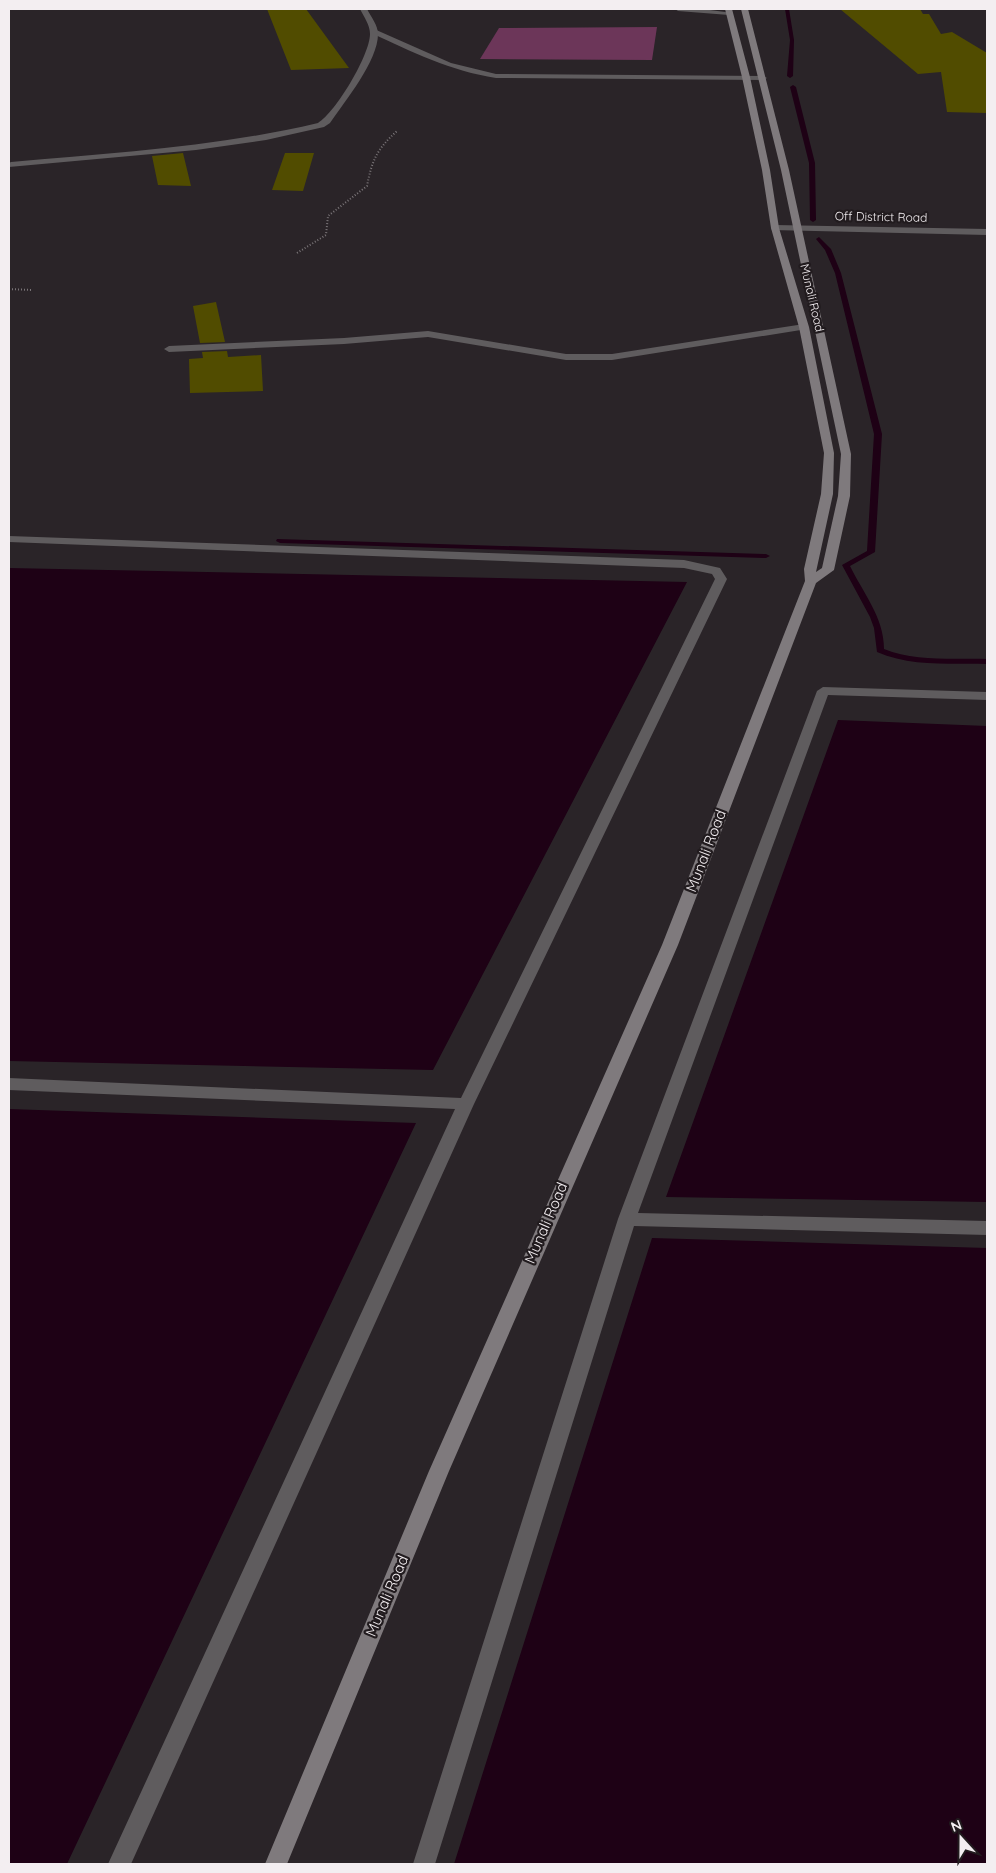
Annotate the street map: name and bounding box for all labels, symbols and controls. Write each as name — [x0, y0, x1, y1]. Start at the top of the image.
street label: Off District Road — [835, 208, 927, 225]
street label: Munali Road — [797, 262, 828, 333]
street label: Munali Road — [681, 807, 730, 895]
street label: Munali Road — [520, 1179, 571, 1266]
street label: Munali Road — [361, 1552, 412, 1639]
north arrow — [936, 1813, 986, 1863]
text: N — [948, 1816, 964, 1836]

